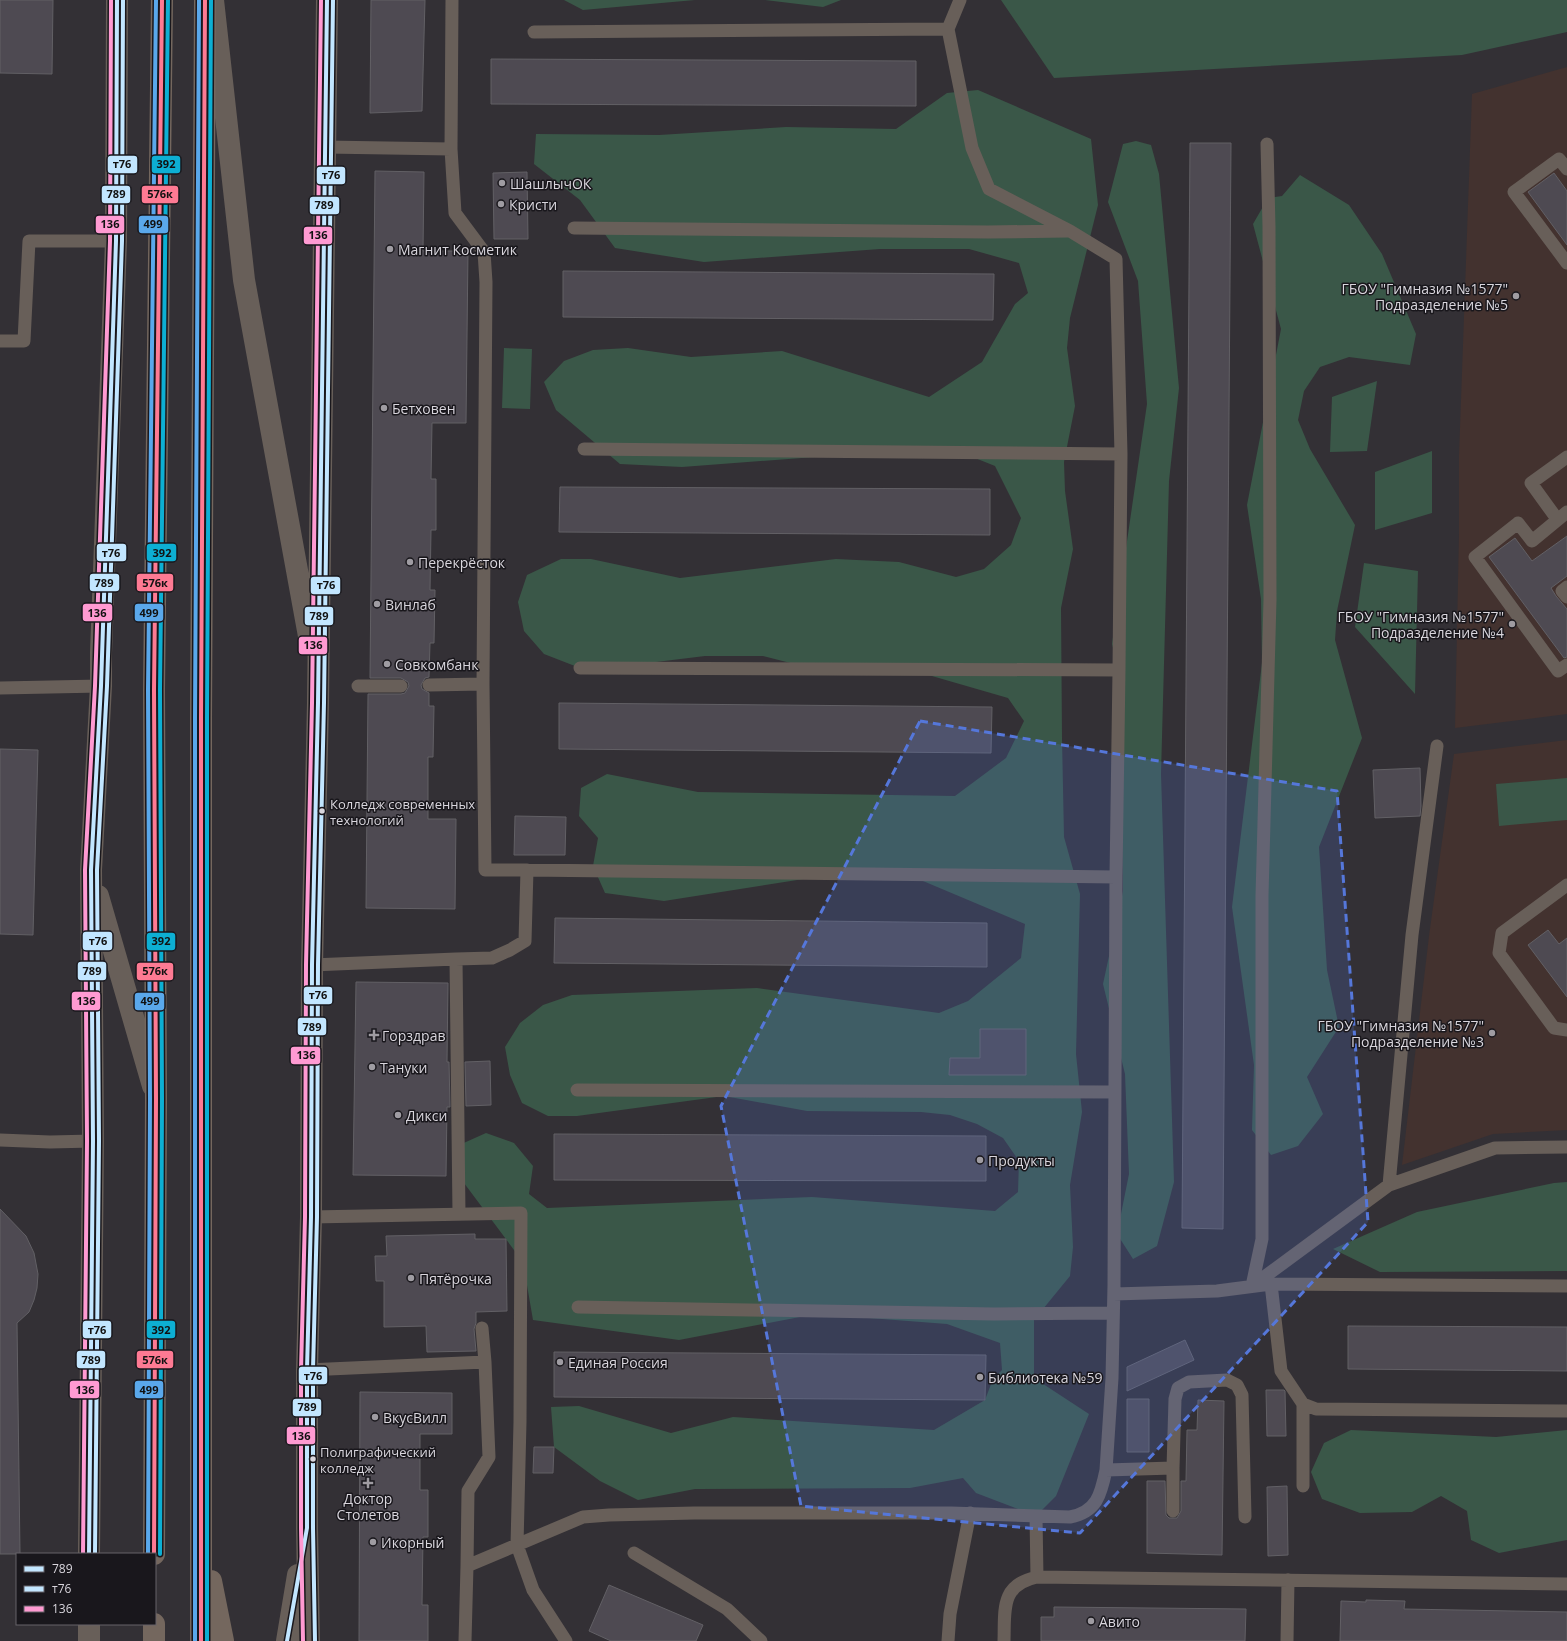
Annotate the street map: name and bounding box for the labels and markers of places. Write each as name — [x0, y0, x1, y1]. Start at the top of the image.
place label: ШашлычОК — [510, 174, 592, 193]
marker: ШашлычОК — [497, 178, 507, 188]
place label: Кристи — [509, 195, 557, 214]
marker: Кристи — [496, 199, 506, 209]
place label: Магнит Косметик — [398, 240, 518, 259]
marker: Магнит Косметик — [385, 244, 395, 254]
place label: ГБОУ "Гимназия №1577" Подразделение №5 — [1341, 279, 1508, 314]
marker: ГБОУ "Гимназия №1577" Подразделение №5 — [1511, 291, 1521, 301]
place label: Бетховен — [392, 399, 456, 418]
marker: Бетховен — [379, 403, 389, 413]
place label: Перекрёсток — [418, 553, 506, 572]
marker: Перекрёсток — [405, 557, 415, 567]
place label: Винлаб — [385, 595, 436, 614]
marker: Винлаб — [372, 599, 382, 609]
place label: ГБОУ "Гимназия №1577" Подразделение №4 — [1337, 607, 1504, 642]
marker: ГБОУ "Гимназия №1577" Подразделение №4 — [1507, 619, 1517, 629]
place label: Совкомбанк — [395, 655, 479, 674]
marker: Совкомбанк — [382, 659, 392, 669]
place label: Колледж современных технологий — [330, 795, 475, 829]
marker: Колледж современных технологий — [317, 806, 327, 816]
place label: ГБОУ "Гимназия №1577" Подразделение №3 — [1317, 1016, 1484, 1051]
place label: Горздрав — [382, 1026, 445, 1045]
marker: ГБОУ "Гимназия №1577" Подразделение №3 — [1487, 1028, 1497, 1038]
marker: Горздрав — [369, 1030, 379, 1040]
place label: Тануки — [380, 1058, 428, 1077]
marker: Тануки — [367, 1062, 377, 1072]
place label: Дикси — [406, 1106, 447, 1125]
marker: Дикси — [393, 1110, 403, 1120]
place label: Продукты — [988, 1151, 1055, 1170]
marker: Продукты — [975, 1155, 985, 1165]
place label: Пятёрочка — [419, 1269, 492, 1288]
marker: Пятёрочка — [406, 1273, 416, 1283]
place label: Единая Россия — [568, 1353, 668, 1372]
marker: Единая Россия — [555, 1357, 565, 1367]
place label: Библиотека №59 — [988, 1368, 1103, 1387]
marker: Библиотека №59 — [975, 1372, 985, 1382]
place label: ВкусВилл — [383, 1408, 447, 1427]
marker: ВкусВилл — [370, 1412, 380, 1422]
place label: Полиграфический колледж — [320, 1443, 436, 1477]
marker: Полиграфический колледж — [308, 1454, 318, 1464]
marker: Доктор Столетов — [363, 1478, 373, 1488]
place label: Доктор Столетов — [337, 1489, 399, 1524]
place label: Икорный — [381, 1533, 444, 1552]
marker: Икорный — [368, 1537, 378, 1547]
place label: Авито — [1099, 1612, 1140, 1631]
marker: Авито — [1086, 1616, 1096, 1626]

